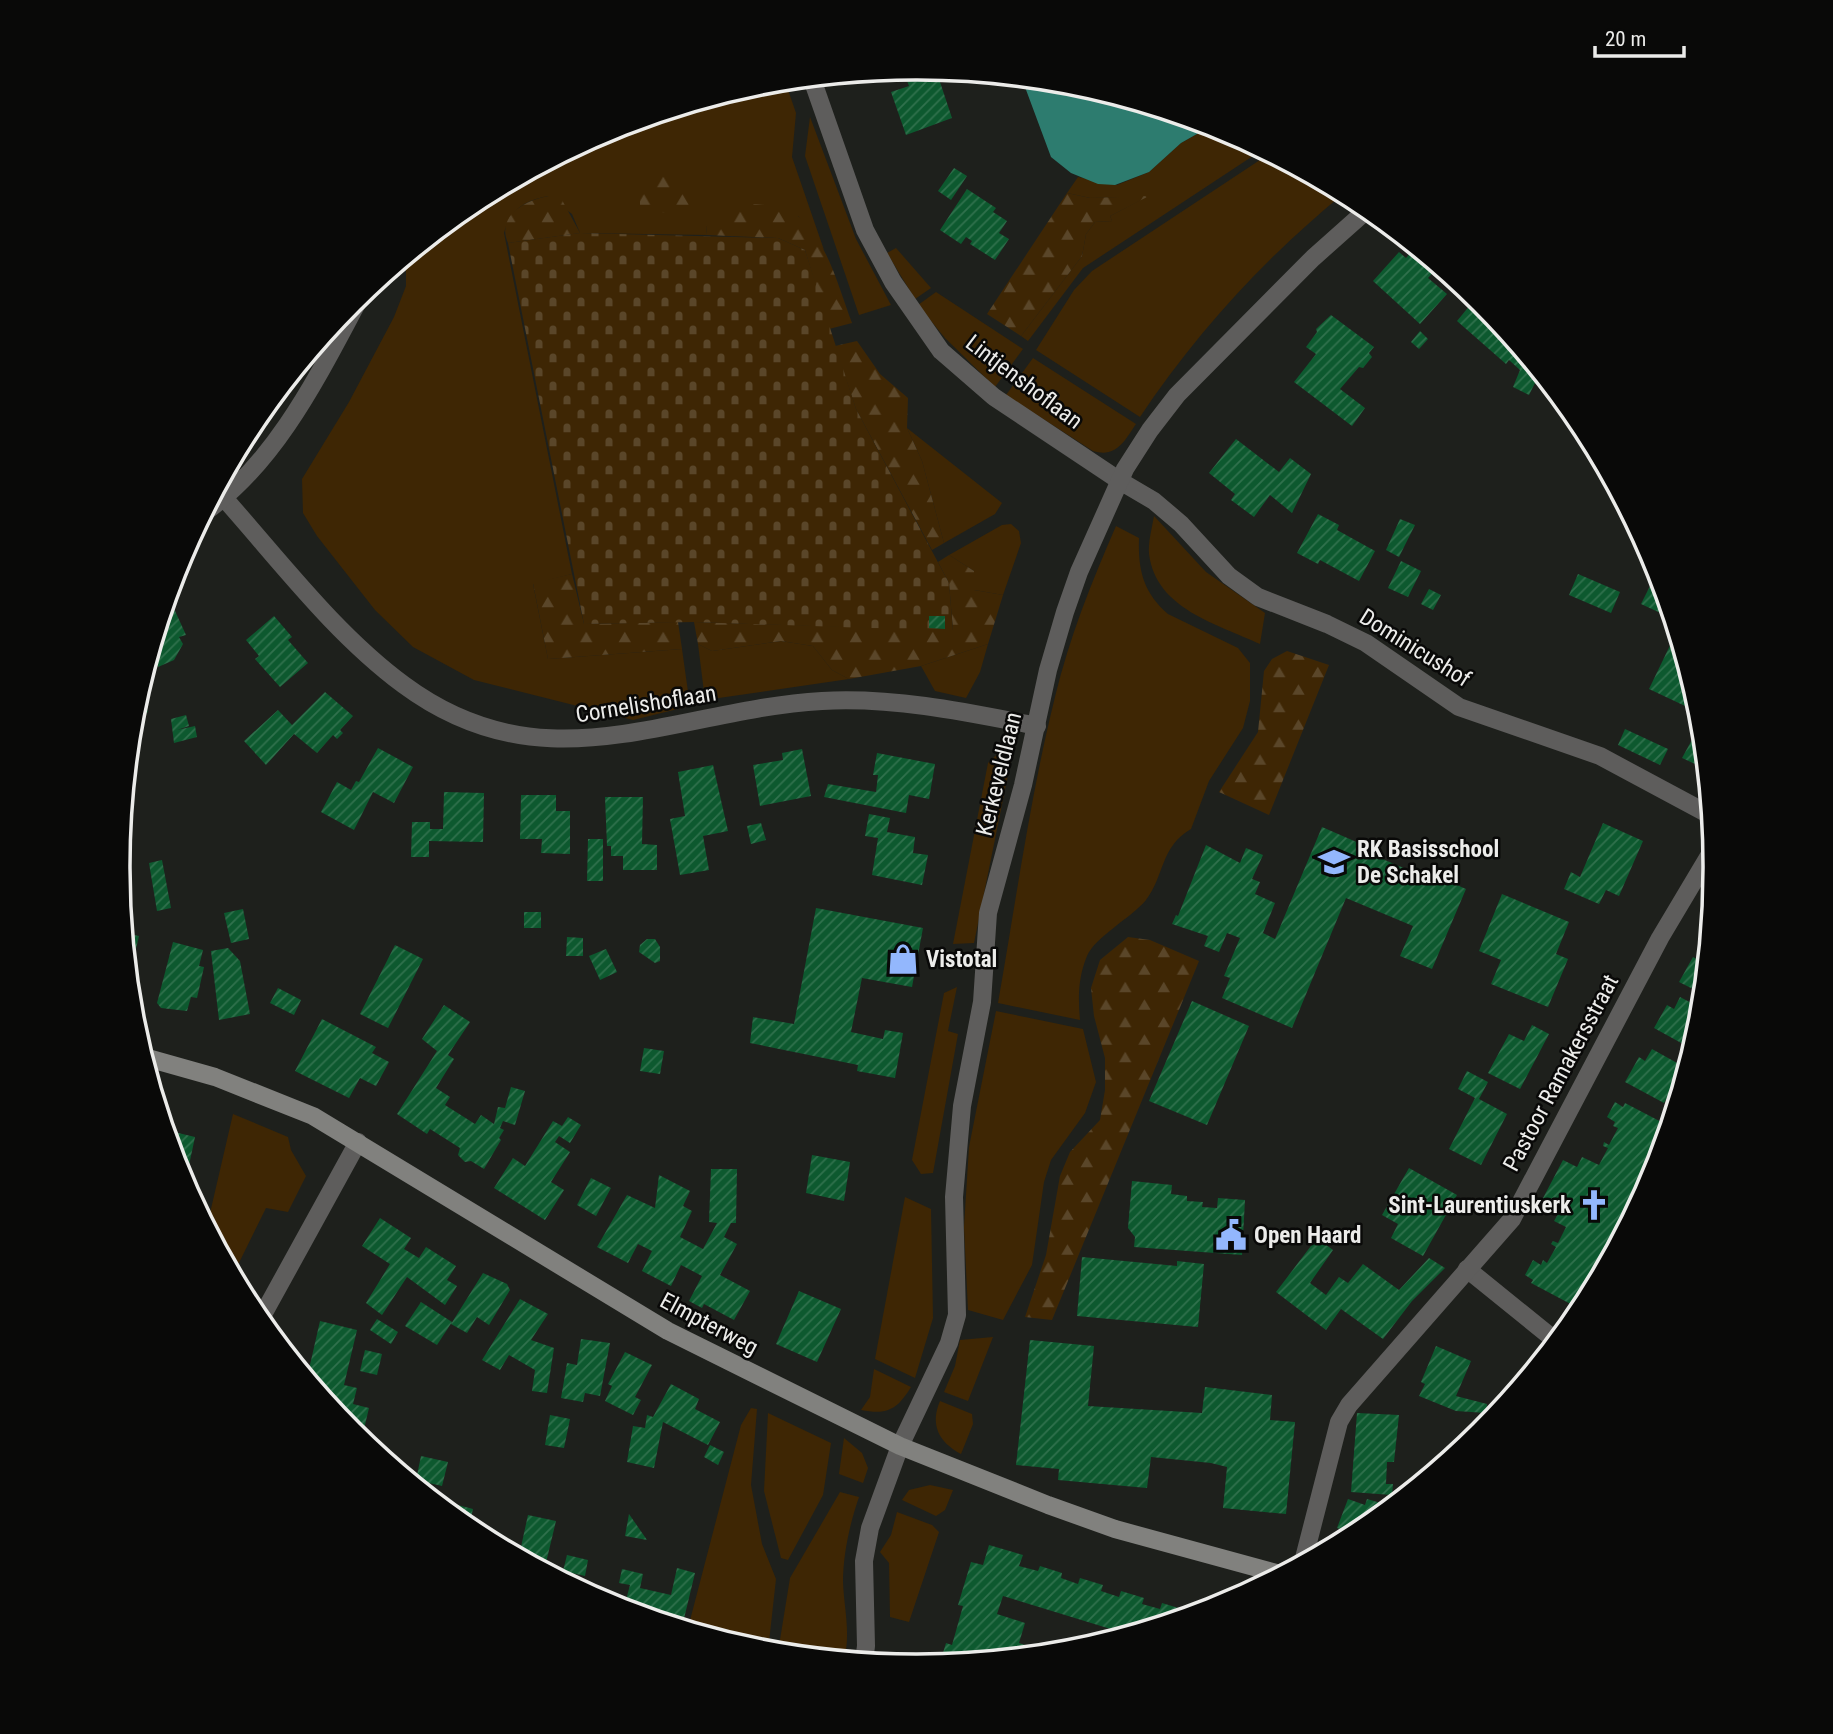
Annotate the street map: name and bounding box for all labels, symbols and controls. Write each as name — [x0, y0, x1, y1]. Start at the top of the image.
scale bar — [1595, 14, 1684, 58]
text: 20 m — [1605, 27, 1646, 51]
street label: Lintjenshoflaan — [960, 329, 1088, 435]
street label: Dominicushof — [1354, 603, 1476, 693]
street label: Cornelishoflaan — [574, 680, 718, 728]
street label: Kerkeveldlaan — [971, 709, 1027, 839]
place label: RK Basisschool De Schakel — [1357, 836, 1499, 889]
school or university icon: RK Basisschool De Schakel — [1317, 845, 1351, 879]
shop icon: Vistotal — [886, 942, 920, 976]
place label: Vistotal — [926, 946, 997, 973]
street label: Pastoor Ramakersstraat — [1498, 970, 1624, 1176]
church icon: Sint-Laurentiuskerk — [1577, 1188, 1611, 1222]
place label: Sint-Laurentiuskerk — [1388, 1192, 1572, 1219]
public building icon: Open Haard — [1214, 1218, 1248, 1252]
place label: Open Haard — [1254, 1222, 1362, 1249]
street label: Elmpterweg — [655, 1287, 763, 1361]

